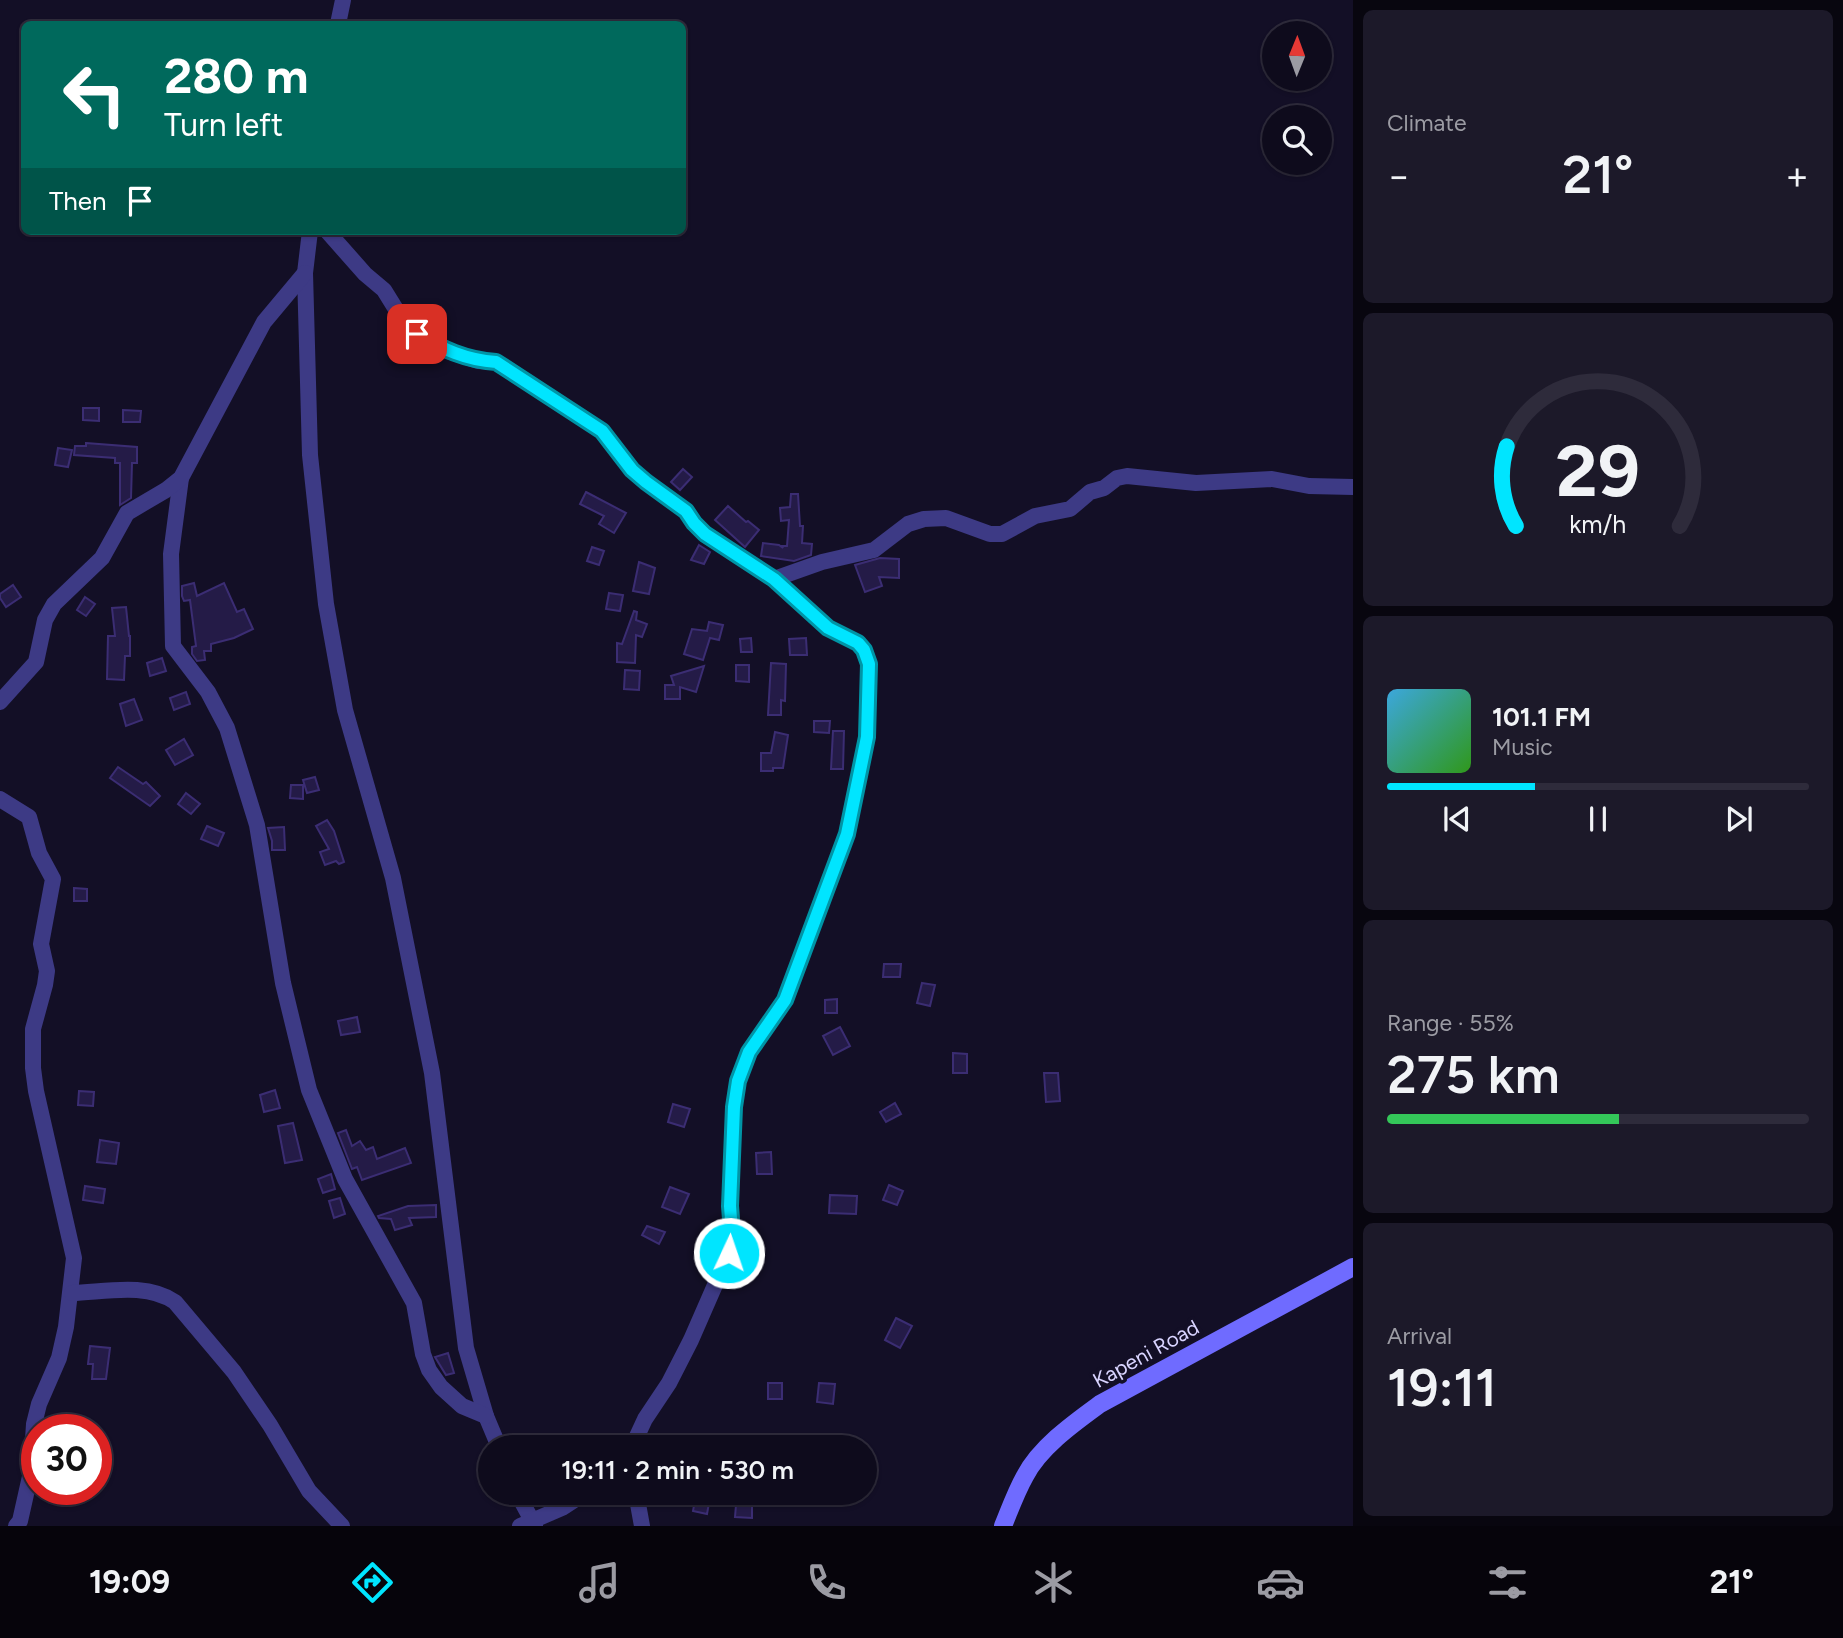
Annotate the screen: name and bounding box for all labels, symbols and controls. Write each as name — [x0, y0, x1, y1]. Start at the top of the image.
north arrow — [1262, 21, 1332, 91]
map controls — [1262, 21, 1332, 175]
text: 280 m — [164, 46, 309, 105]
icon: left — [49, 49, 140, 140]
button: search — [1262, 105, 1332, 175]
text: Turn left — [164, 106, 283, 144]
text: Climate — [1387, 109, 1466, 137]
text: 21° — [1563, 144, 1633, 206]
text: − — [1387, 153, 1411, 199]
text: + — [1785, 153, 1809, 199]
icon: arrive — [121, 182, 159, 220]
text: Then — [49, 185, 107, 217]
pin — [387, 304, 447, 364]
icon: arrive — [398, 315, 436, 353]
text: 29 — [1556, 427, 1640, 514]
text: km/h — [1569, 509, 1627, 539]
text: 101.1 FM — [1492, 701, 1591, 733]
text: Music — [1492, 733, 1553, 761]
icon: previous — [1438, 800, 1476, 838]
icon: pause — [1579, 800, 1617, 838]
icon: next — [1720, 800, 1758, 838]
text: Range · 55% — [1387, 1009, 1514, 1037]
text: 275 km — [1387, 1044, 1560, 1106]
position arrow — [692, 1216, 766, 1290]
street label: Kapeni Road — [1088, 1314, 1203, 1393]
text: Arrival — [1387, 1322, 1452, 1350]
text: 19:11 — [1387, 1357, 1497, 1419]
speed limit sign: 30 — [21, 1414, 112, 1505]
text: 19:11 · 2 min · 530 m — [561, 1454, 794, 1486]
icon: directions — [348, 1558, 397, 1607]
icon: music — [575, 1558, 624, 1607]
icon: phone — [802, 1558, 851, 1607]
icon: climate — [1029, 1558, 1078, 1607]
icon: car — [1256, 1558, 1305, 1607]
icon: filters — [1483, 1558, 1532, 1607]
text: 19:09 — [89, 1563, 170, 1601]
text: 21° — [1710, 1563, 1754, 1601]

